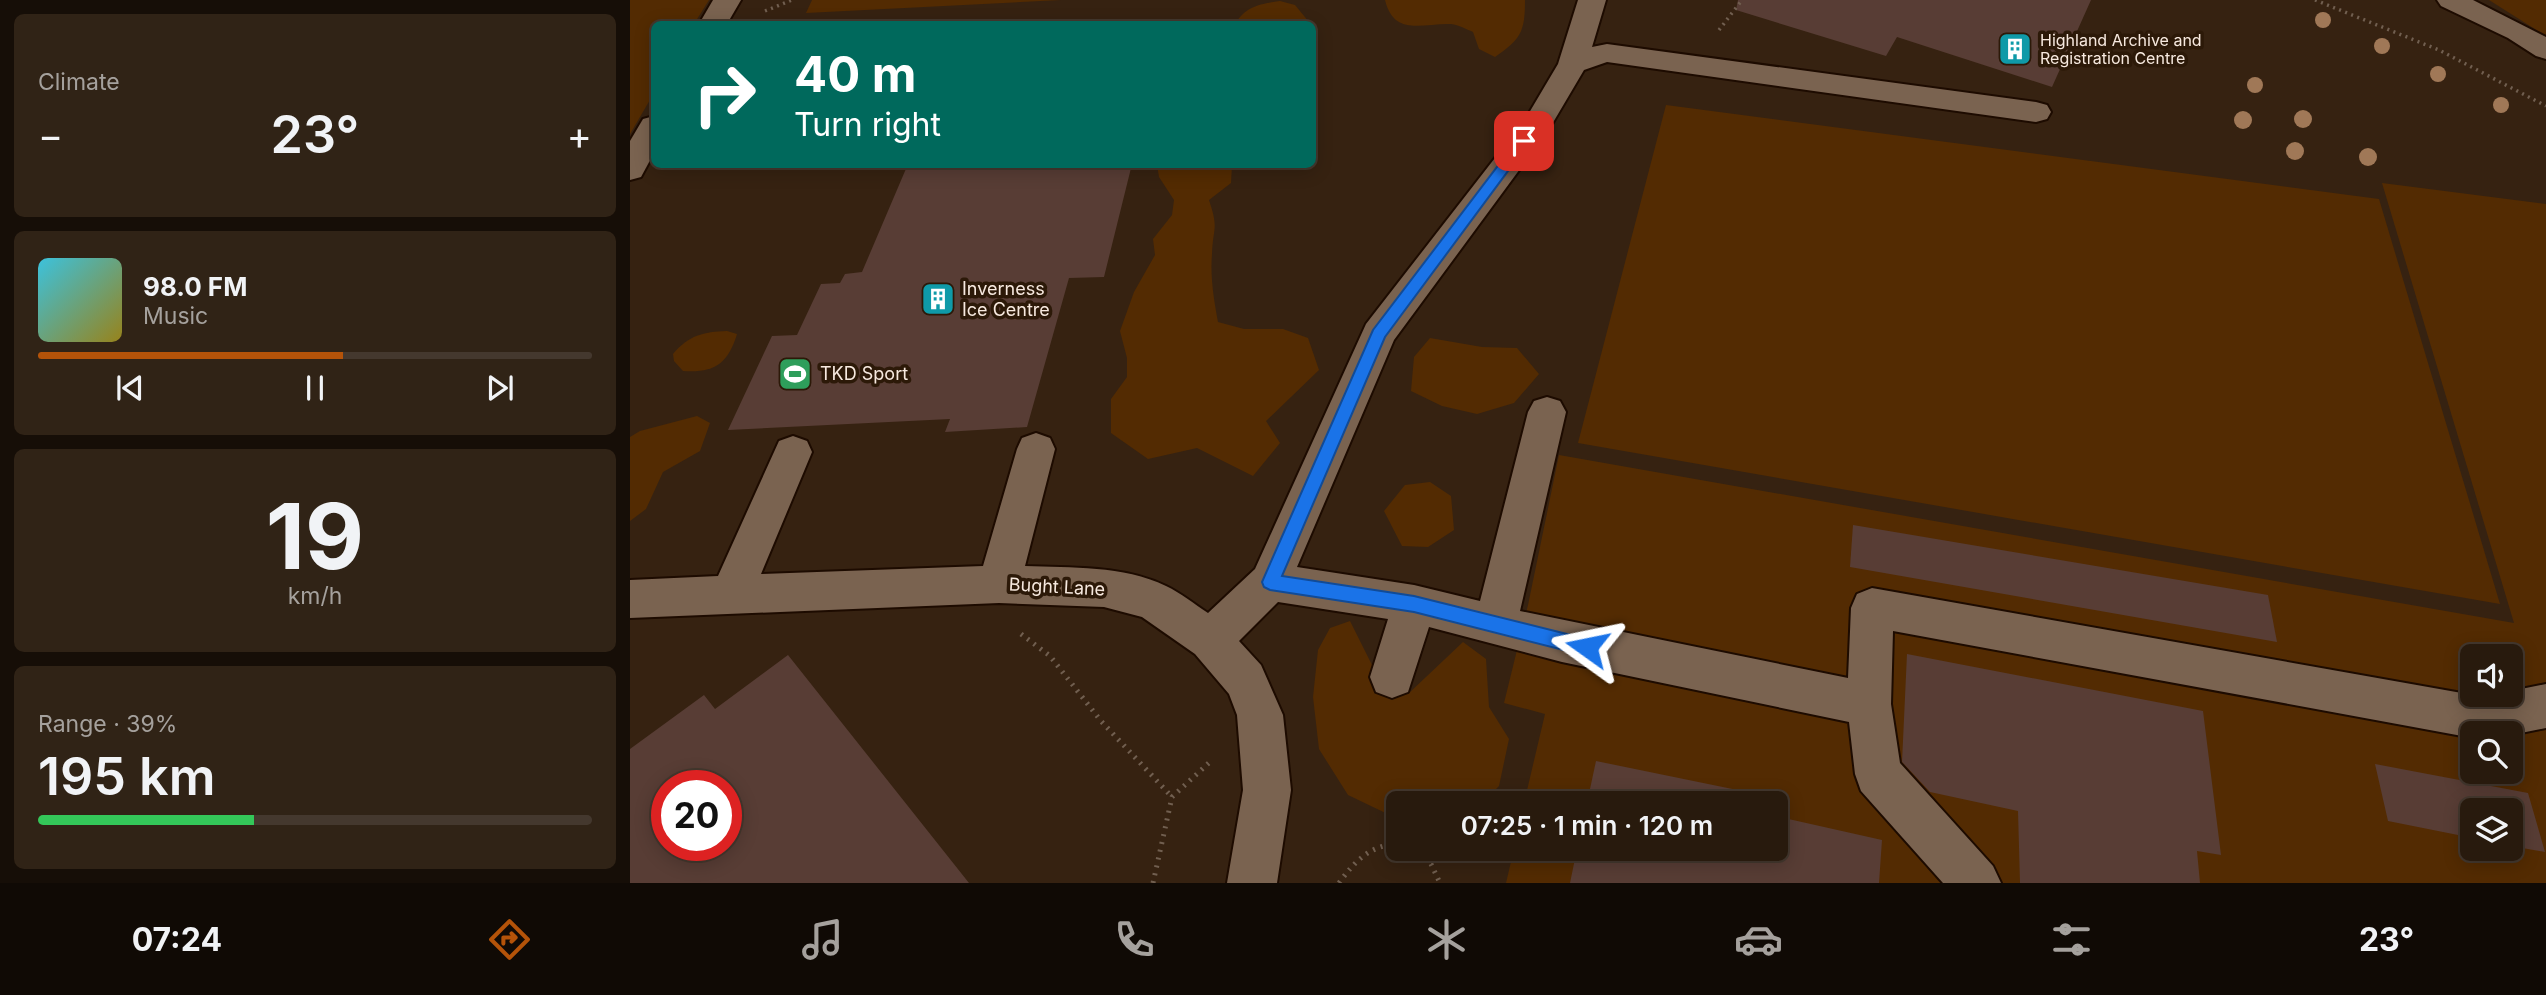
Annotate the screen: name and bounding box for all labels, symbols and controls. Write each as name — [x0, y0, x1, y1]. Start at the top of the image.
building icon: Highland Archive and Registration Centre — [1996, 30, 2034, 68]
place label: Highland Archive and Registration Centre — [2040, 30, 2202, 68]
text: 40 m — [794, 45, 917, 104]
icon: right — [679, 49, 770, 140]
text: Climate — [38, 68, 120, 96]
text: 23° — [271, 103, 359, 166]
text: Turn right — [794, 105, 941, 144]
pin — [1494, 111, 1554, 171]
text: − — [38, 112, 63, 158]
text: + — [567, 112, 592, 158]
icon: arrive — [1505, 122, 1543, 160]
text: 98.0 FM — [143, 271, 247, 302]
place label: Inverness Ice Centre — [962, 278, 1050, 320]
building icon: Inverness Ice Centre — [919, 280, 957, 318]
text: Music — [143, 302, 208, 330]
sports icon: TKD Sport — [776, 355, 814, 393]
place label: TKD Sport — [820, 363, 908, 384]
icon: previous — [111, 369, 149, 407]
icon: pause — [296, 369, 334, 407]
icon: next — [481, 369, 519, 407]
text: 19 — [266, 481, 364, 591]
street label: Bught Lane — [1008, 573, 1106, 600]
text: km/h — [288, 582, 342, 610]
position arrow — [1550, 610, 1624, 684]
map controls — [2460, 644, 2523, 861]
button: sound — [2460, 644, 2523, 707]
text: Range · 39% — [38, 710, 177, 738]
button: search — [2460, 721, 2523, 784]
text: 195 km — [38, 745, 215, 808]
speed limit sign: 20 — [651, 770, 742, 861]
button: layers — [2460, 798, 2523, 861]
text: 07:25 · 1 min · 120 m — [1461, 810, 1713, 841]
icon: directions — [485, 915, 534, 964]
icon: music — [798, 915, 847, 964]
icon: phone — [1110, 915, 1159, 964]
icon: climate — [1422, 915, 1471, 964]
icon: car — [1734, 915, 1783, 964]
icon: filters — [2047, 915, 2096, 964]
text: 07:24 — [132, 920, 222, 959]
text: 23° — [2359, 920, 2414, 959]

